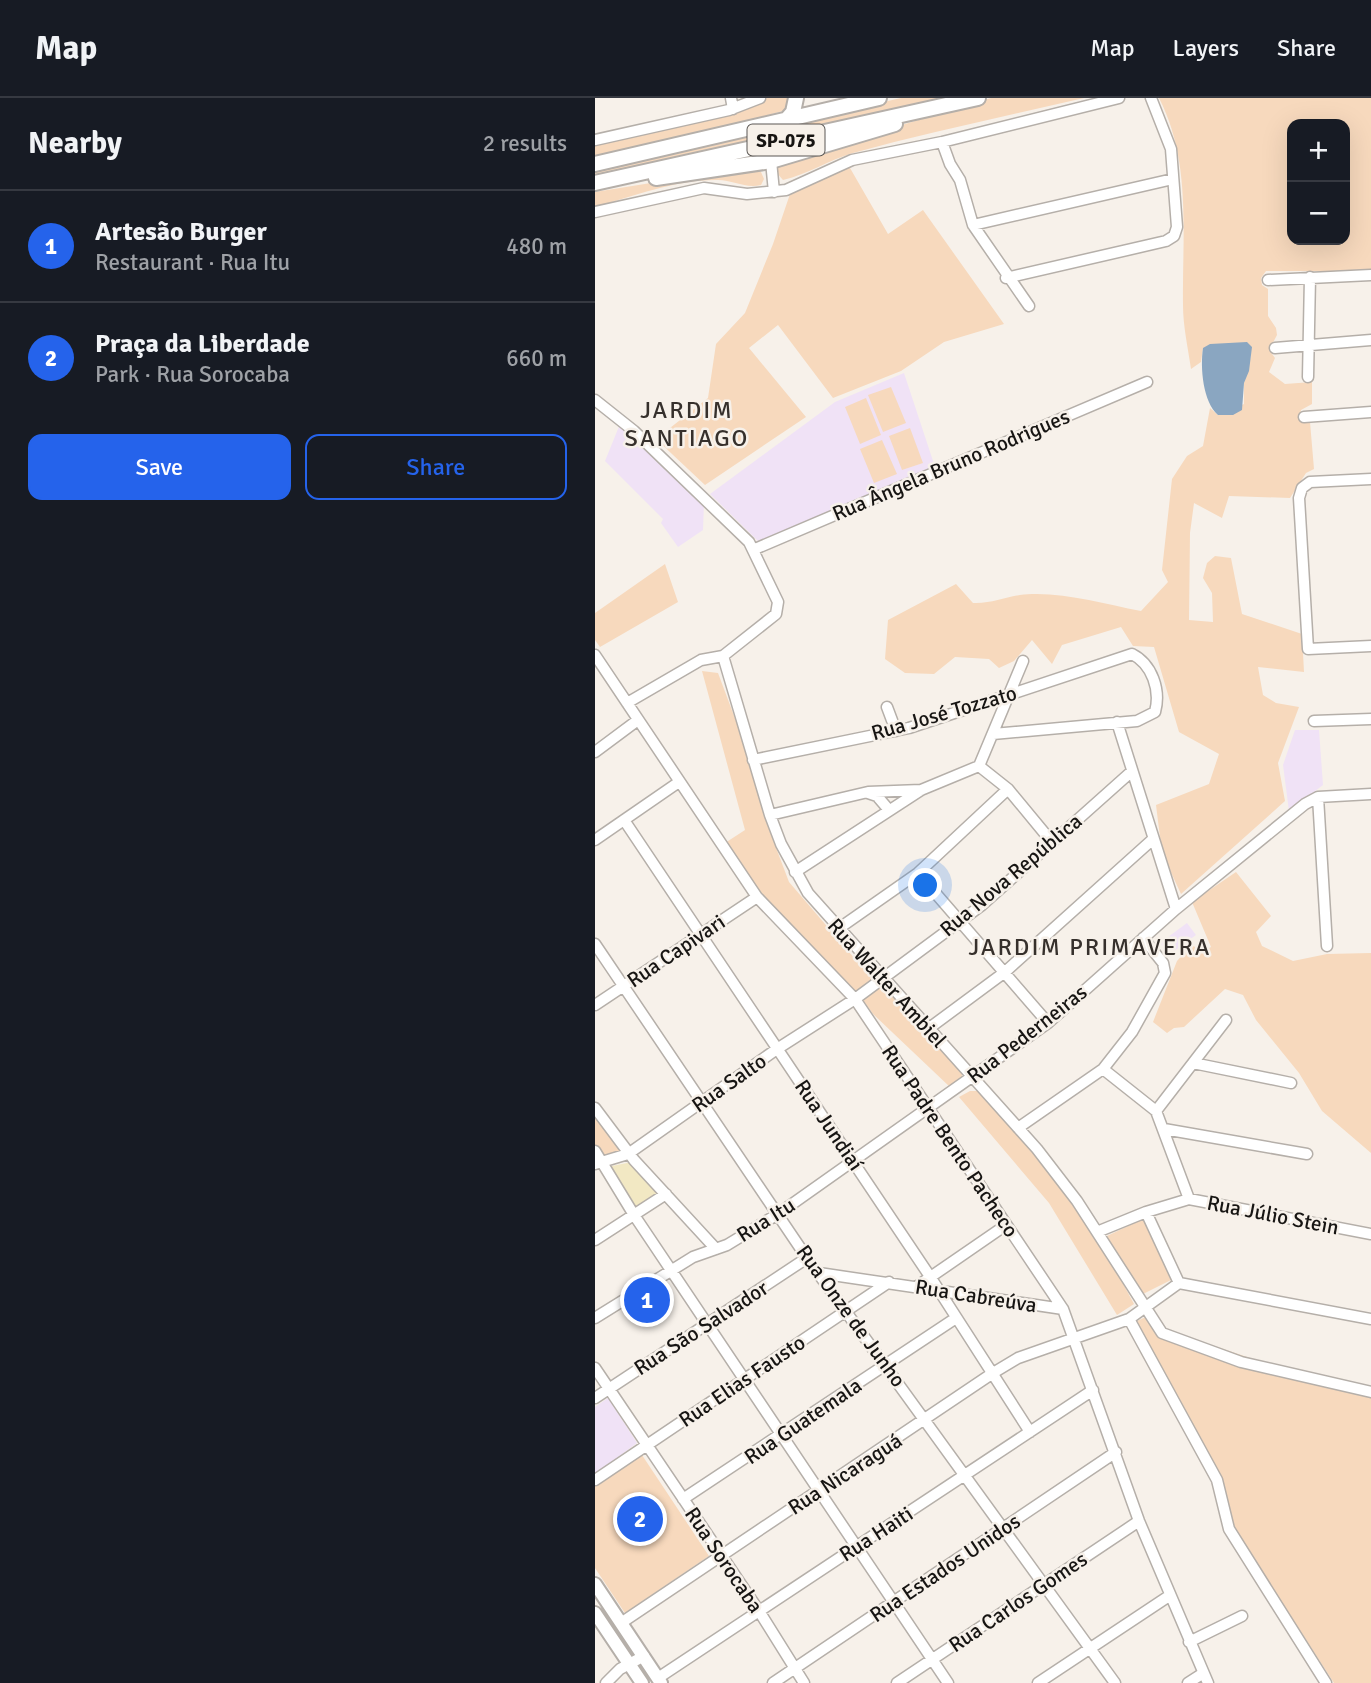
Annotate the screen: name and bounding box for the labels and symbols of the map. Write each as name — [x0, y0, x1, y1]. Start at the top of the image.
road number: SP-075 — [747, 124, 825, 156]
district label: JARDIM SANTIAGO — [625, 395, 749, 453]
street label: Rua Ângela Bruno Rodrigues — [828, 403, 1074, 527]
street label: Rua José Tozzato — [868, 680, 1020, 746]
street label: Rua Nova República — [935, 808, 1087, 942]
your location — [908, 868, 942, 902]
street label: Rua Capivari — [622, 909, 730, 993]
street label: Rua Walter Ambiel — [822, 913, 952, 1053]
district label: JARDIM PRIMAVERA — [968, 932, 1212, 962]
street label: Rua Pederneiras — [962, 979, 1092, 1089]
street label: Rua Padre Bento Pacheco — [876, 1040, 1024, 1242]
street label: Rua Salto — [687, 1048, 771, 1118]
street label: Rua Jundiaí — [789, 1074, 869, 1176]
street label: Rua Júlio Stein — [1205, 1189, 1341, 1241]
street label: Rua Itu — [732, 1192, 800, 1248]
street label: Rua Onze de Junho — [791, 1240, 911, 1392]
pin: 1 — [624, 1274, 670, 1326]
street label: Rua Cabreúva — [913, 1274, 1039, 1318]
street label: Rua São Salvador — [629, 1275, 773, 1381]
street label: Rua Elias Fausto — [674, 1329, 810, 1433]
street label: Rua Guatemala — [739, 1372, 867, 1470]
street label: Rua Nicaraguá — [783, 1427, 907, 1521]
pin: 2 — [617, 1493, 663, 1545]
street label: Rua Haiti — [834, 1501, 918, 1567]
street label: Rua Sorocaba — [679, 1502, 769, 1618]
street label: Rua Estados Unidos — [865, 1508, 1025, 1628]
street label: Rua Carlos Gomes — [944, 1546, 1092, 1658]

